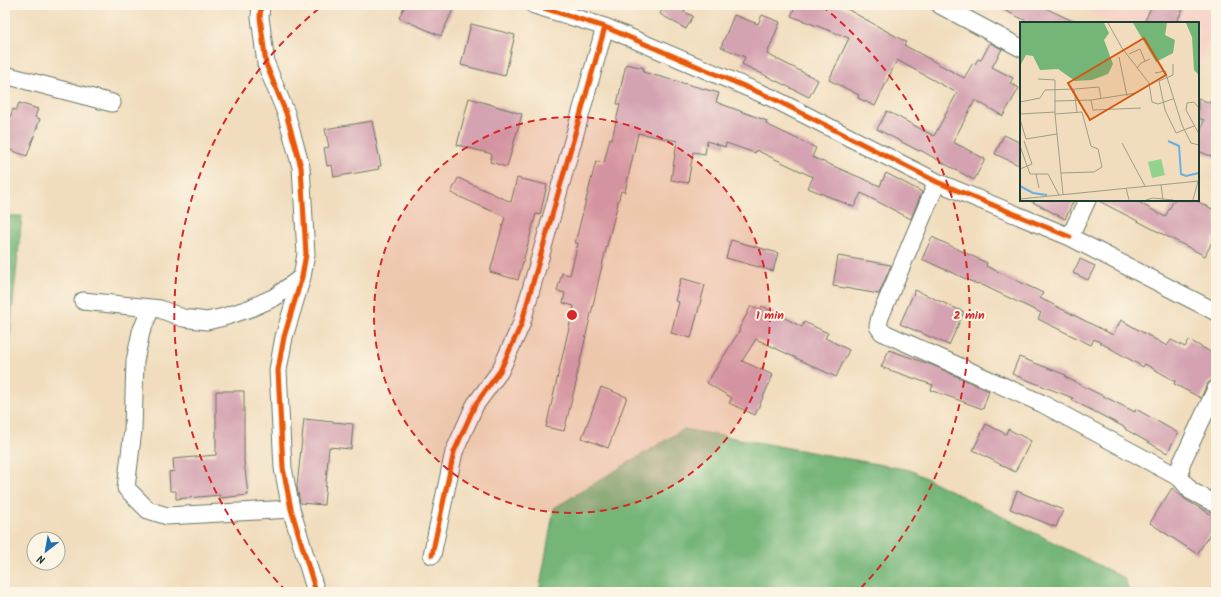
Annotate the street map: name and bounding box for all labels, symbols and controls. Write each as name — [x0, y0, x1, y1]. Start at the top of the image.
inset map — [1020, 22, 1199, 201]
text: 1 min — [756, 306, 784, 325]
text: 2 min — [953, 306, 985, 325]
centre of rings — [565, 308, 579, 322]
north arrow — [26, 531, 66, 571]
text: N — [34, 549, 49, 568]

